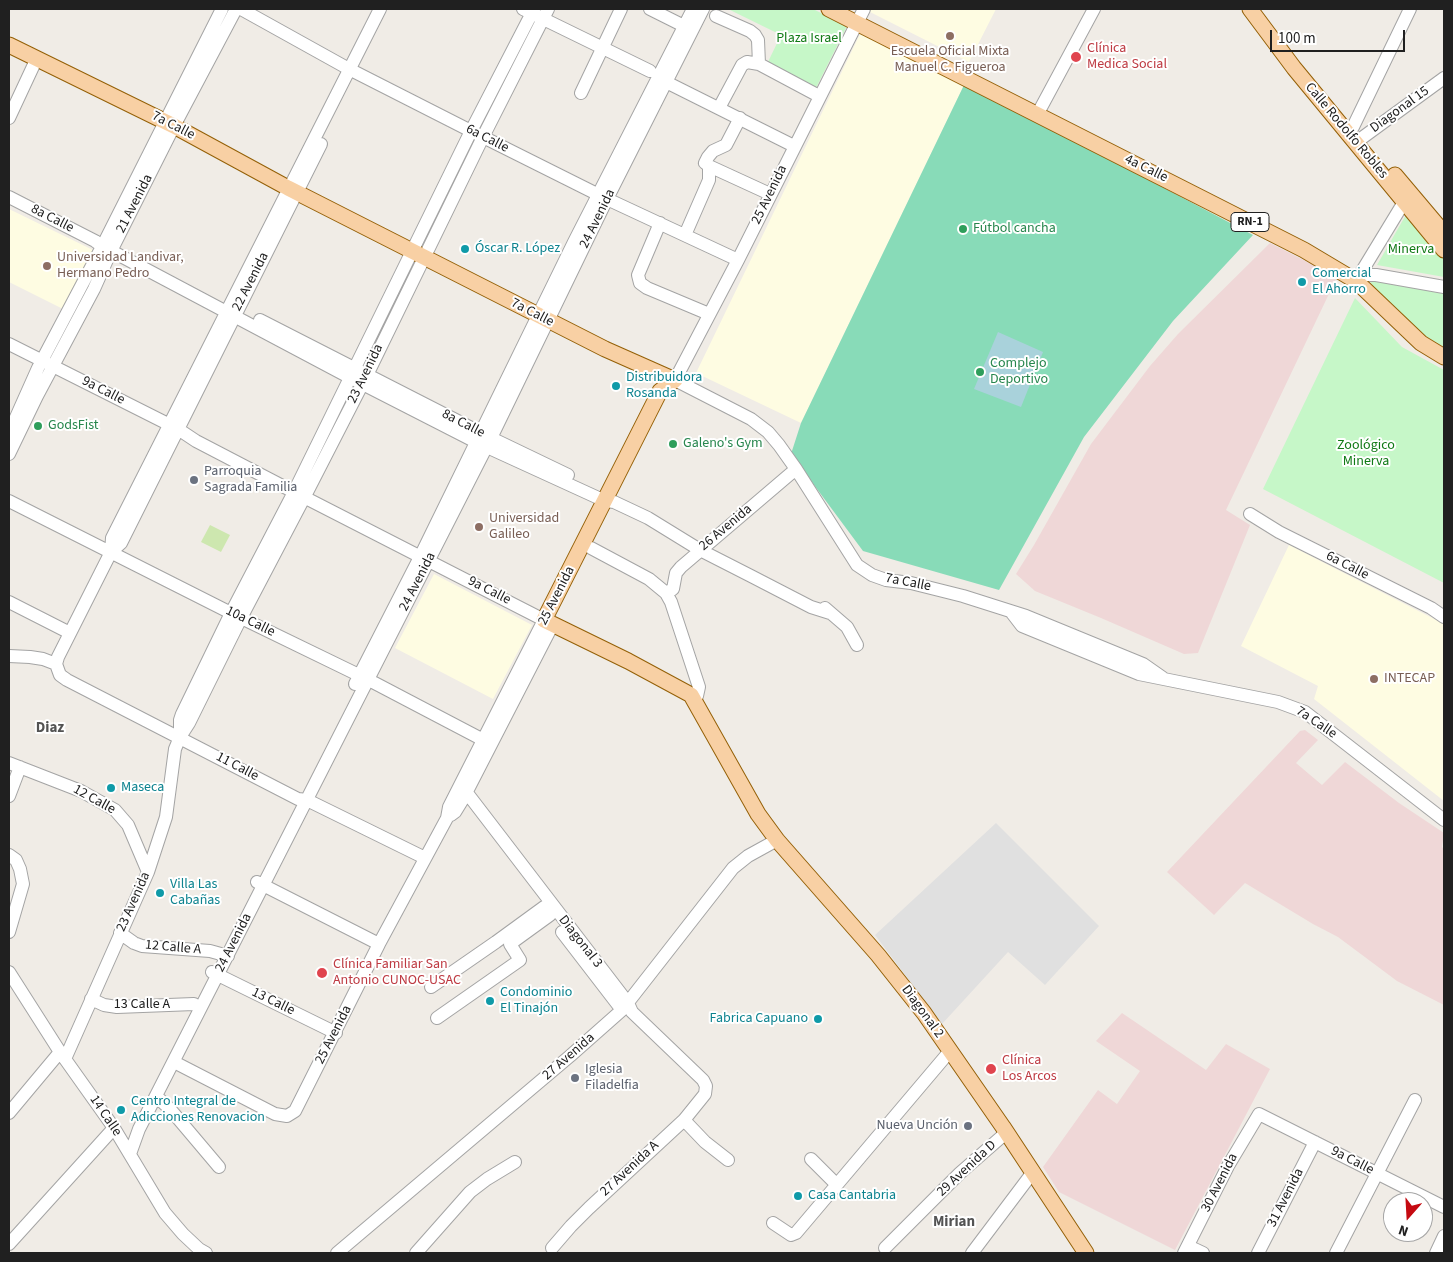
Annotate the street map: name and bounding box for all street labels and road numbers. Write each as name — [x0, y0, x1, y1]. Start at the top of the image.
street label: Calle Rodolfo Robles — [1301, 80, 1391, 182]
street label: Diagonal 15 — [1367, 83, 1433, 137]
street label: 7a Calle — [149, 108, 197, 144]
street label: 6a Calle — [463, 121, 511, 157]
street label: 4a Calle — [1122, 151, 1170, 187]
street label: 25 Avenida — [749, 163, 791, 227]
street label: 21 Avenida — [113, 172, 157, 236]
street label: 24 Avenida — [577, 187, 619, 251]
street label: 8a Calle — [28, 201, 76, 237]
road number: RN-1 — [1231, 212, 1269, 232]
street label: 22 Avenida — [229, 250, 273, 314]
street label: 7a Calle — [508, 295, 556, 331]
street label: 23 Avenida — [345, 342, 387, 406]
street label: 9a Calle — [79, 373, 127, 409]
street label: 8a Calle — [439, 406, 487, 442]
street label: 26 Avenida — [696, 501, 756, 555]
street label: 6a Calle — [1323, 548, 1371, 584]
street label: 24 Avenida — [396, 550, 440, 614]
street label: 25 Avenida — [535, 564, 579, 628]
street label: 7a Calle — [884, 570, 932, 596]
street label: 9a Calle — [465, 573, 513, 609]
street label: 10a Calle — [223, 603, 277, 641]
street label: 7a Calle — [1292, 703, 1340, 743]
street label: 11 Calle — [213, 749, 261, 785]
street label: 12 Calle — [70, 782, 118, 818]
street label: 23 Avenida — [113, 870, 155, 934]
street label: 24 Avenida — [212, 911, 256, 975]
street label: Diagonal 3 — [554, 913, 606, 971]
street label: 12 Calle A — [144, 937, 202, 959]
street label: Diagonal 2 — [897, 982, 947, 1042]
street label: 13 Calle — [249, 984, 297, 1020]
street label: 13 Calle A — [114, 997, 170, 1013]
street label: 25 Avenida — [312, 1003, 356, 1067]
street label: 27 Avenida — [539, 1030, 599, 1084]
street label: 14 Calle — [85, 1092, 125, 1140]
street label: 29 Avenida D — [934, 1137, 1000, 1201]
street label: 27 Avenida A — [597, 1138, 663, 1200]
street label: 9a Calle — [1328, 1143, 1376, 1179]
street label: 30 Avenida — [1198, 1151, 1242, 1215]
street label: 31 Avenida — [1264, 1166, 1308, 1230]

